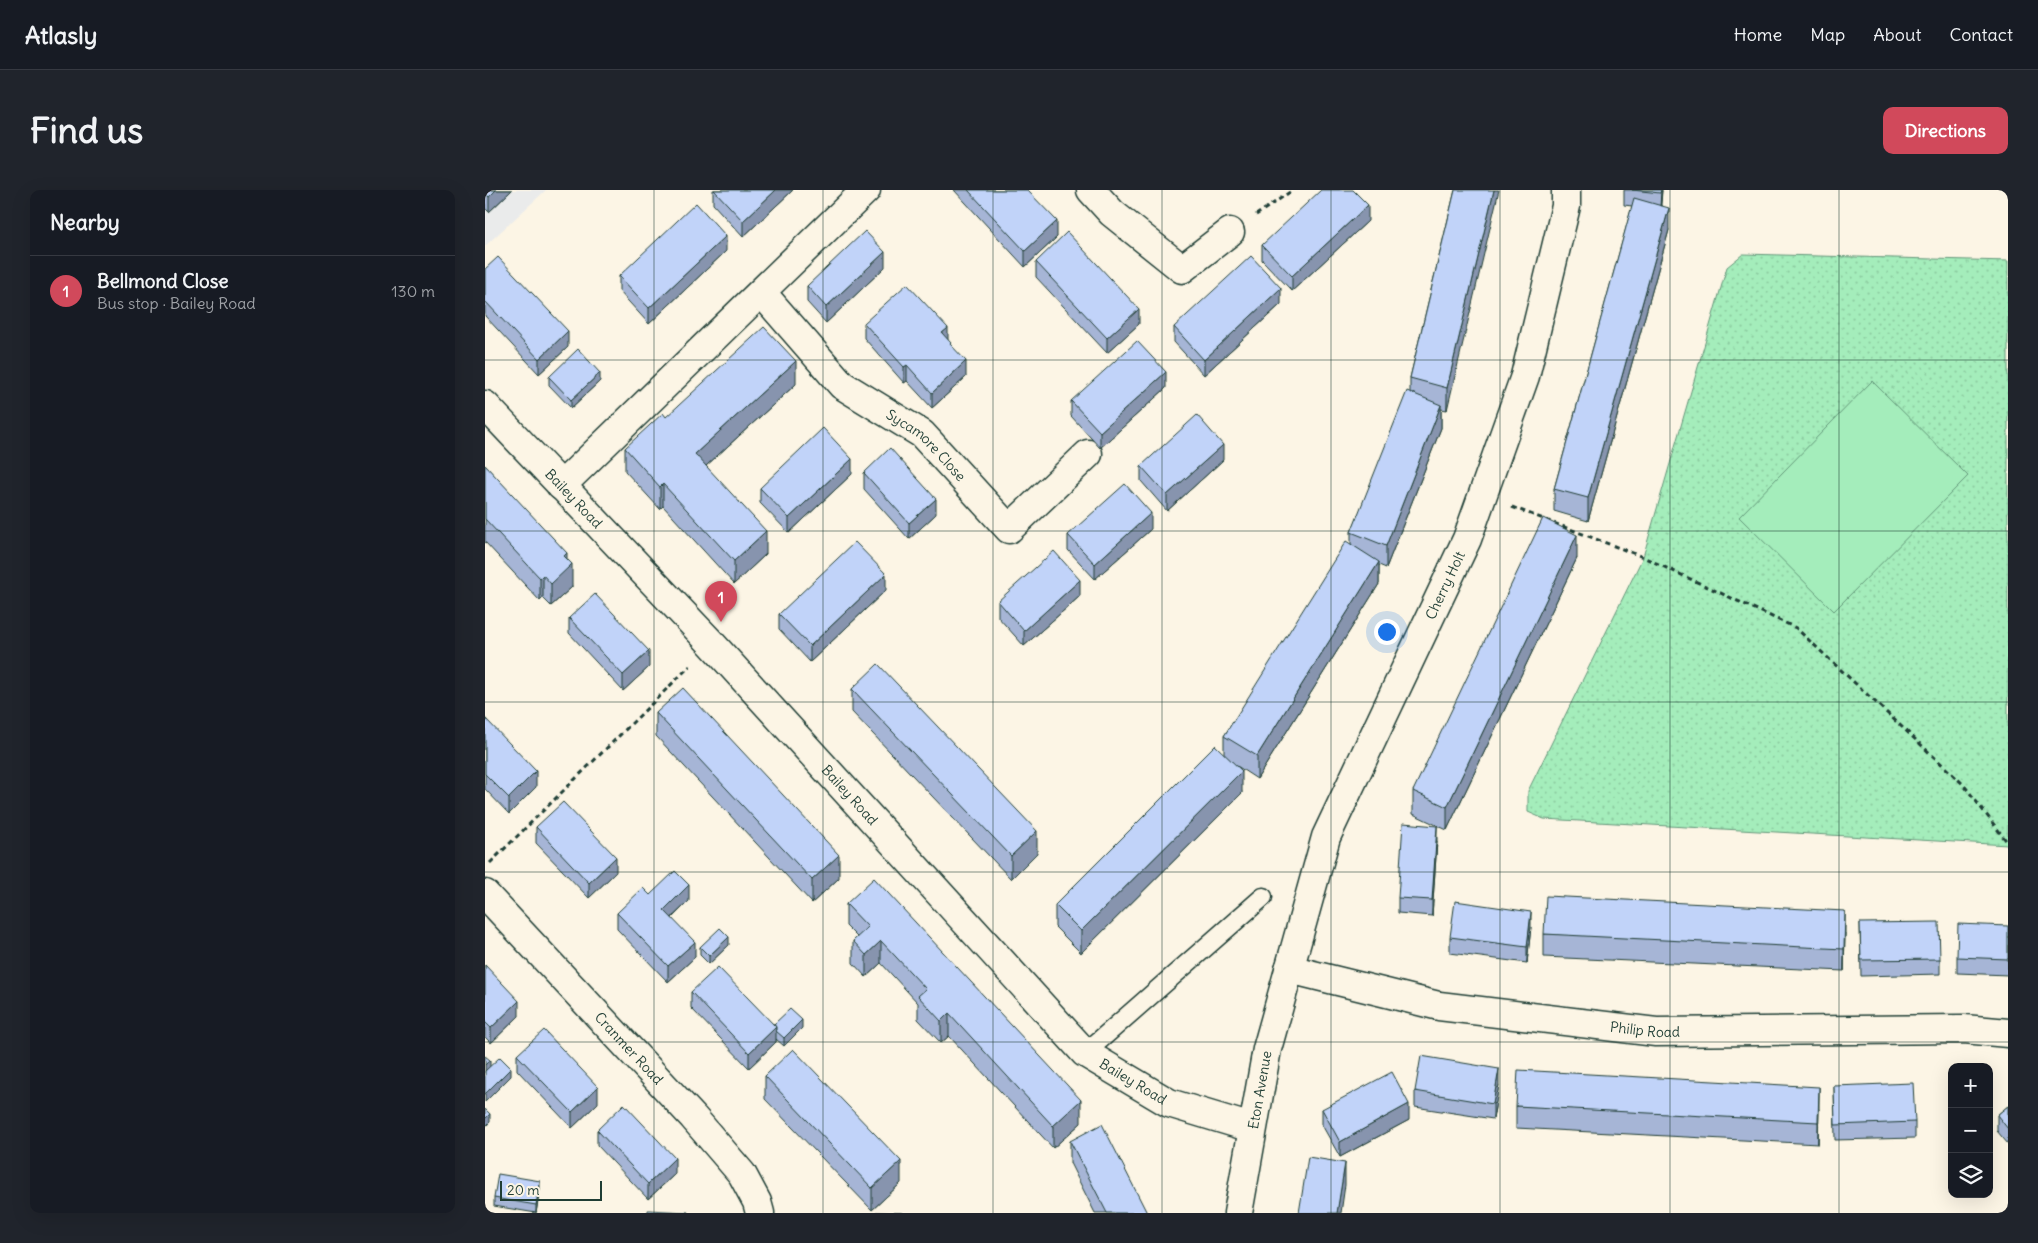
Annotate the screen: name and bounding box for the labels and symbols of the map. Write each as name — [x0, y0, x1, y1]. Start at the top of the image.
street label: Sycamore Close — [883, 405, 970, 485]
street label: Bailey Road — [541, 465, 606, 532]
street label: Cherry Holt — [1421, 548, 1469, 622]
pin: 1 — [705, 581, 737, 622]
your location — [1374, 619, 1400, 645]
street label: Bailey Road — [818, 761, 882, 829]
street label: Cranmer Road — [591, 1008, 667, 1088]
street label: Philip Road — [1609, 1018, 1680, 1041]
street label: Eton Avenue — [1244, 1049, 1276, 1130]
street label: Bailey Road — [1096, 1055, 1170, 1109]
scale bar — [500, 1178, 603, 1201]

